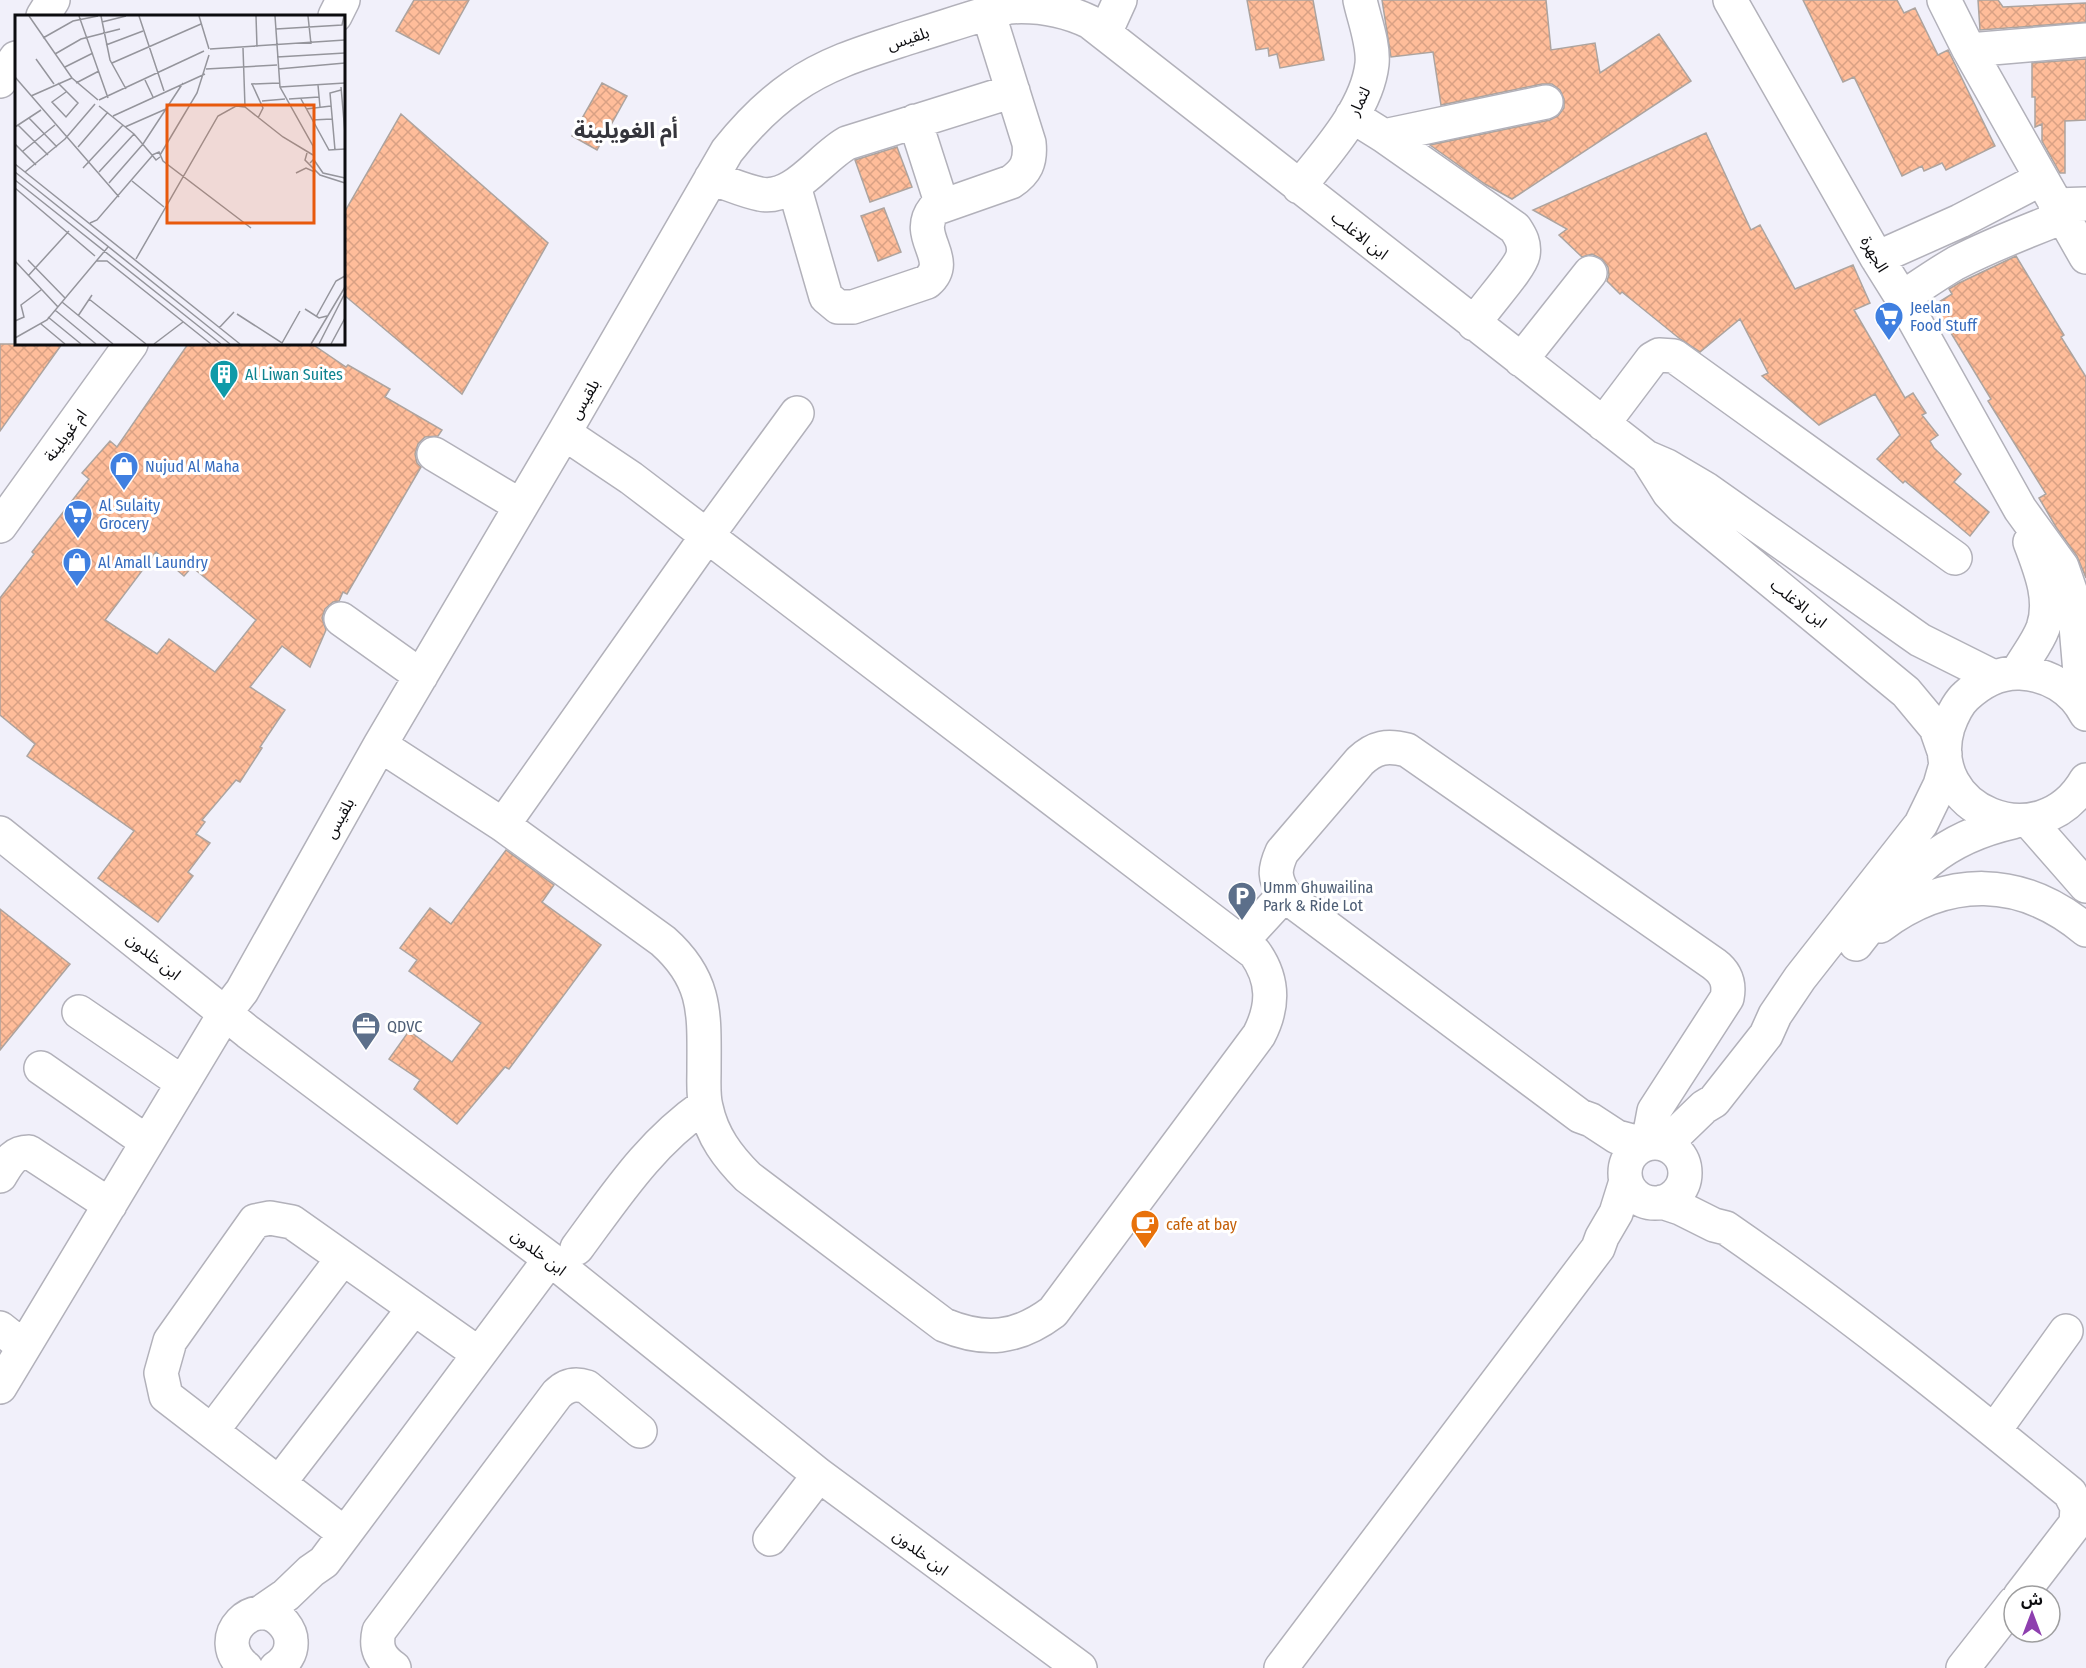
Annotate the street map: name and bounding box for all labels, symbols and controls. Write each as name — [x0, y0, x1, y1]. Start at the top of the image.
inset map — [15, 15, 345, 345]
street label: بلقيس — [885, 23, 932, 54]
street label: لثمار — [1344, 84, 1375, 120]
district label: أم الغويلينة — [574, 116, 678, 147]
street label: ابن الاغلب — [1327, 207, 1392, 264]
street label: الجهرة — [1857, 233, 1892, 276]
place label: Jeelan Food Stuff — [1910, 298, 1978, 335]
supermarket icon: Jeelan Food Stuff — [1873, 300, 1905, 342]
building icon: Al Liwan Suites — [208, 358, 240, 400]
place label: Al Liwan Suites — [245, 365, 343, 384]
street label: بلقيس — [565, 376, 603, 423]
street label: ام غويلينة — [40, 406, 93, 467]
shop icon: Nujud Al Maha — [108, 450, 140, 492]
place label: Nujud Al Maha — [145, 457, 240, 476]
place label: Al Sulaity Grocery — [99, 496, 161, 533]
supermarket icon: Al Sulaity Grocery — [62, 498, 94, 540]
shop icon: Al Amall Laundry — [61, 546, 93, 588]
place label: Al Amall Laundry — [98, 553, 209, 572]
street label: ابن الاغلب — [1767, 575, 1831, 632]
street label: بلقيس — [321, 795, 358, 842]
place label: Umm Ghuwailina Park & Ride Lot — [1263, 878, 1374, 915]
parking icon: Umm Ghuwailina Park & Ride Lot — [1226, 880, 1258, 922]
street label: ابن خلدون — [123, 929, 185, 984]
office icon: QDVC — [350, 1010, 382, 1052]
place label: QDVC — [387, 1017, 422, 1036]
cafe icon: cafe at bay — [1129, 1208, 1161, 1250]
place label: cafe at bay — [1166, 1215, 1238, 1234]
street label: ابن خلدون — [507, 1225, 570, 1280]
street label: ابن خلدون — [889, 1525, 952, 1579]
north arrow — [2002, 1584, 2062, 1644]
text: ش — [2021, 1590, 2043, 1609]

